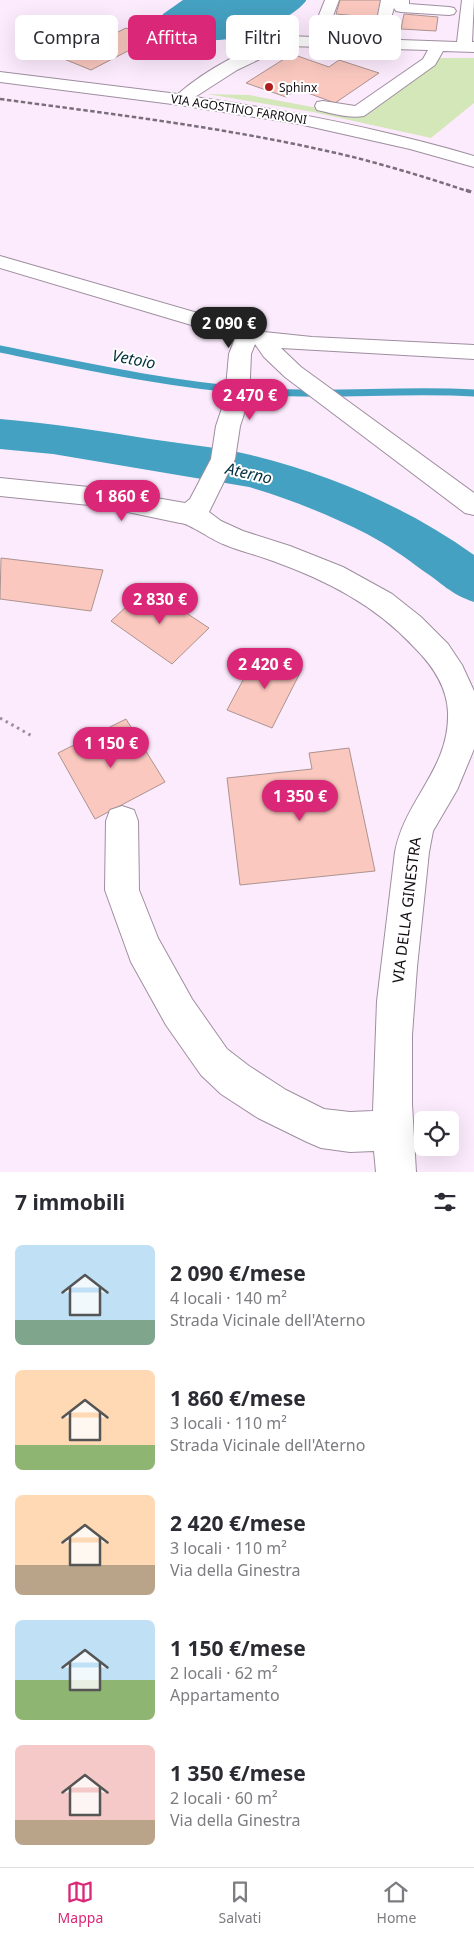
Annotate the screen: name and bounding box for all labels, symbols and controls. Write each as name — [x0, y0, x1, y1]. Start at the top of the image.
chip: Compra — [15, 15, 118, 60]
chip: Affitta — [128, 15, 216, 60]
chip: Filtri — [226, 15, 299, 60]
chip: Nuovo — [309, 15, 401, 60]
place label: Sphinx — [279, 79, 318, 96]
marker: Sphinx — [263, 81, 275, 93]
street label: VIA AGOSTINO FARRONI — [170, 90, 308, 128]
pin: 2 090 € — [183, 306, 275, 349]
text: 2 090 € — [202, 312, 256, 334]
water label: Vetoio — [110, 344, 158, 374]
pin: 2 470 € — [204, 378, 296, 421]
text: 2 470 € — [223, 384, 277, 406]
water label: Aterno — [223, 457, 274, 489]
pin: 1 860 € — [76, 480, 168, 522]
text: 1 860 € — [95, 485, 149, 507]
pin: 2 830 € — [114, 582, 206, 625]
text: 2 830 € — [133, 588, 187, 610]
pin: 2 420 € — [219, 648, 311, 690]
text: 2 420 € — [238, 653, 292, 675]
pin: 1 150 € — [65, 726, 157, 769]
text: 1 150 € — [84, 732, 138, 754]
pin: 1 350 € — [254, 780, 346, 822]
text: 1 350 € — [273, 785, 327, 807]
street label: VIA DELLA GINESTRA — [387, 835, 425, 984]
map controls — [414, 1111, 459, 1156]
button: locate — [414, 1111, 459, 1156]
text: 7 immobili — [15, 1188, 125, 1216]
icon: filters — [431, 1188, 459, 1216]
text: 2 090 €/mese — [170, 1259, 306, 1287]
icon: home — [55, 1265, 115, 1325]
text: 4 locali · 140 m² — [170, 1287, 287, 1309]
text: Strada Vicinale dell'Aterno — [170, 1309, 365, 1331]
text: 1 860 €/mese — [170, 1384, 306, 1412]
icon: home — [55, 1390, 115, 1450]
text: 3 locali · 110 m² — [170, 1412, 287, 1434]
text: Strada Vicinale dell'Aterno — [170, 1434, 365, 1456]
text: 2 420 €/mese — [170, 1509, 306, 1537]
icon: home — [55, 1515, 115, 1575]
text: 3 locali · 110 m² — [170, 1537, 287, 1559]
text: Via della Ginestra — [170, 1559, 301, 1581]
text: 1 150 €/mese — [170, 1634, 306, 1662]
icon: home — [55, 1640, 115, 1700]
text: 2 locali · 62 m² — [170, 1662, 278, 1684]
text: Appartamento — [170, 1684, 280, 1706]
text: 1 350 €/mese — [170, 1759, 306, 1787]
icon: home — [55, 1765, 115, 1825]
text: 2 locali · 60 m² — [170, 1787, 278, 1809]
text: Via della Ginestra — [170, 1809, 301, 1831]
tab: Mappa — [58, 1878, 103, 1927]
tab: Salvati — [218, 1878, 261, 1927]
tab: Home — [377, 1878, 416, 1927]

